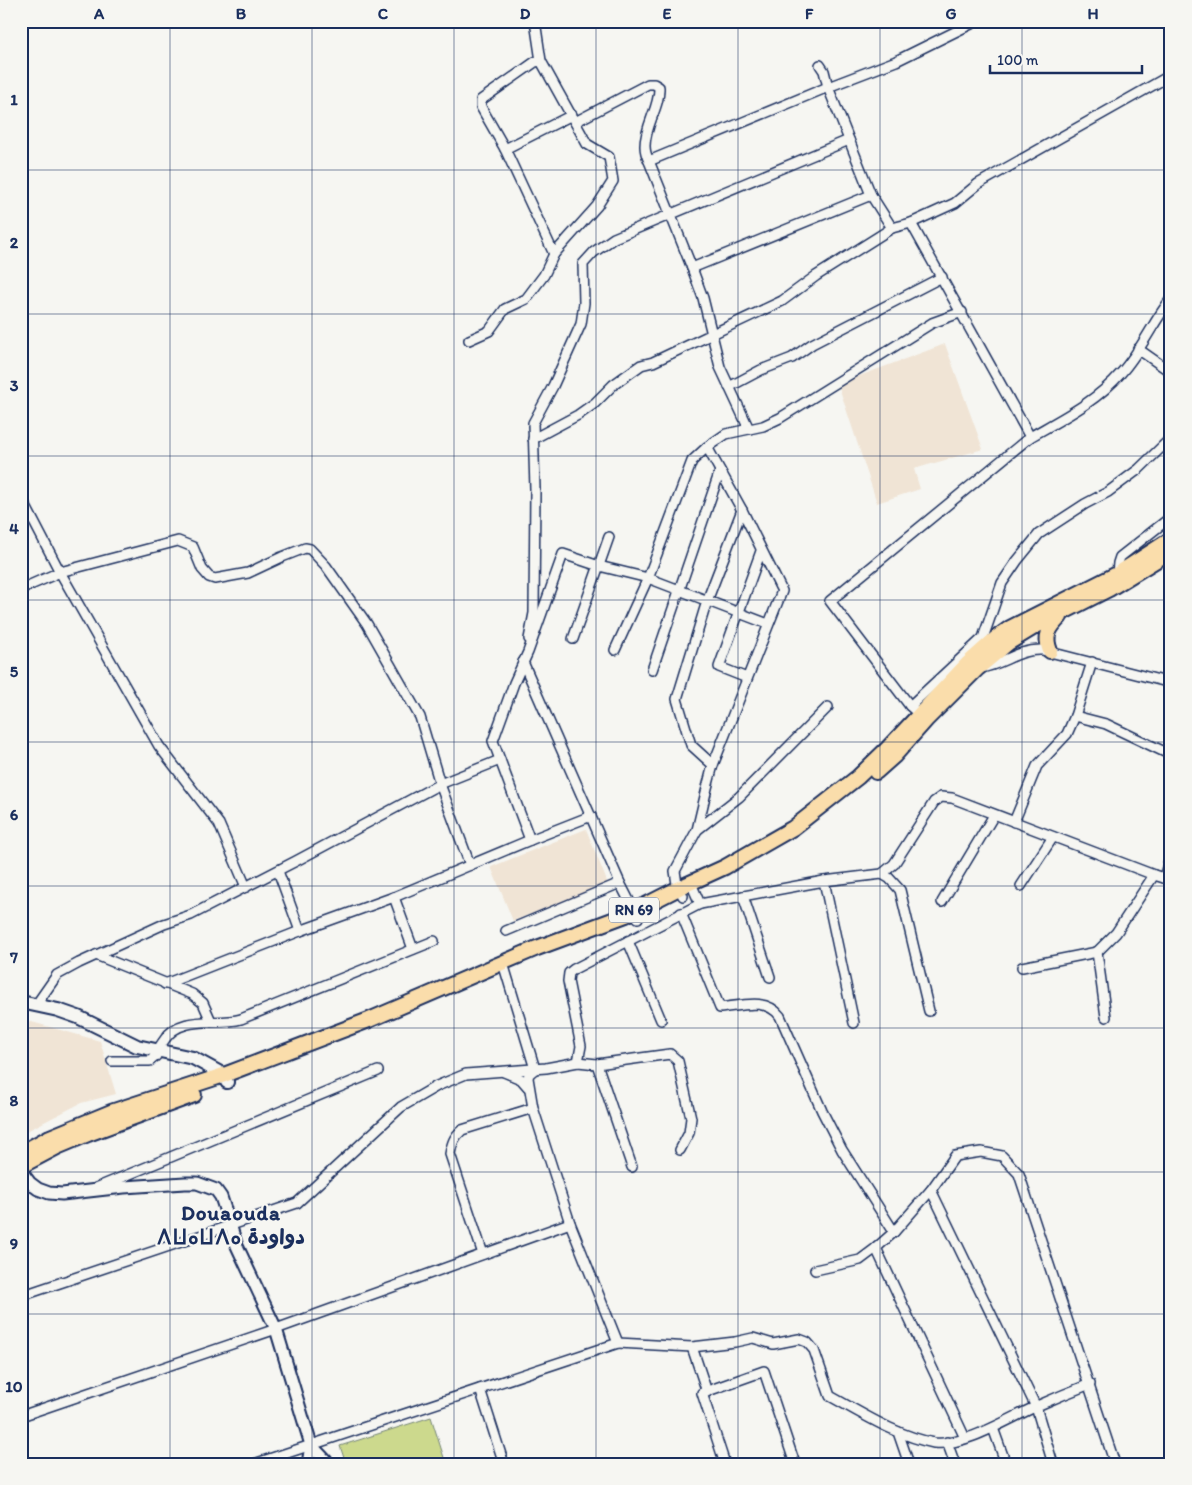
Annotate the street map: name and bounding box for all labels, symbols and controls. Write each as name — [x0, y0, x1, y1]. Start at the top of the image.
text: A — [93, 4, 105, 23]
text: B — [236, 4, 247, 23]
text: C — [378, 4, 389, 23]
text: D — [520, 4, 531, 23]
text: E — [663, 4, 672, 23]
text: F — [805, 4, 814, 23]
text: G — [945, 4, 957, 23]
text: H — [1087, 4, 1099, 23]
scale bar — [990, 42, 1142, 74]
text: 100 m — [997, 51, 1039, 69]
text: 1 — [10, 90, 18, 109]
text: 2 — [10, 233, 19, 252]
text: 3 — [10, 376, 19, 395]
text: 4 — [9, 519, 19, 538]
text: 5 — [10, 662, 19, 681]
text: 6 — [10, 805, 19, 824]
road number: RN 69 — [609, 898, 659, 922]
text: 7 — [9, 948, 18, 967]
text: 8 — [10, 1091, 19, 1110]
district label: Douaouda ⴷⵡⴰⵡⴷⴰ دواودة — [157, 1200, 305, 1249]
text: 9 — [10, 1234, 18, 1253]
text: 10 — [5, 1377, 23, 1396]

